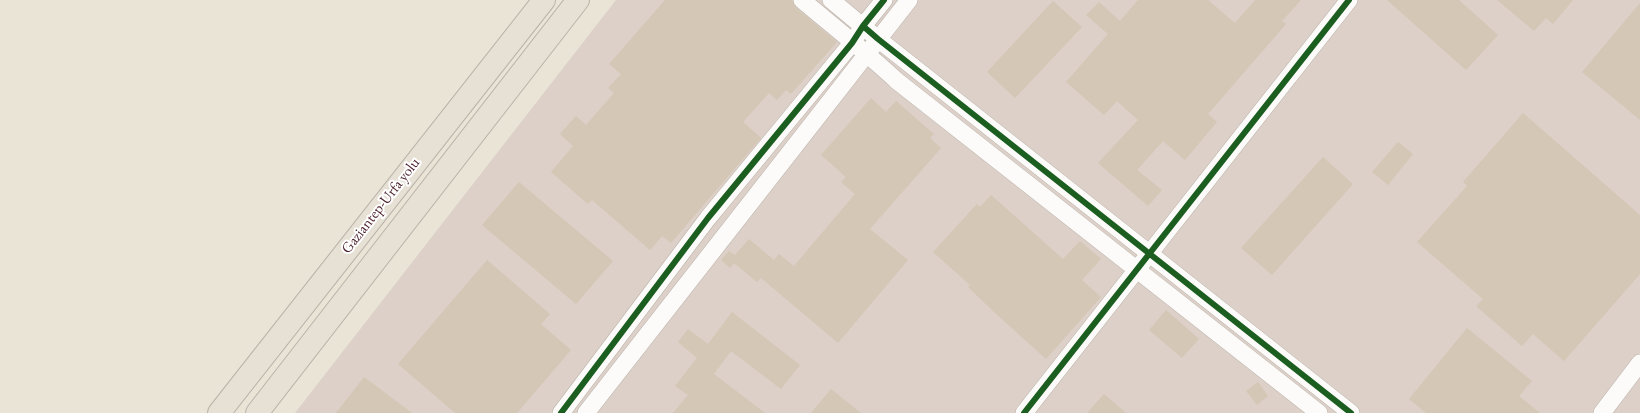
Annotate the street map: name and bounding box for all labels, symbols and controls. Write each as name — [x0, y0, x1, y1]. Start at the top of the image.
street label: Gaziantep-Urfa yolu — [338, 154, 424, 258]

